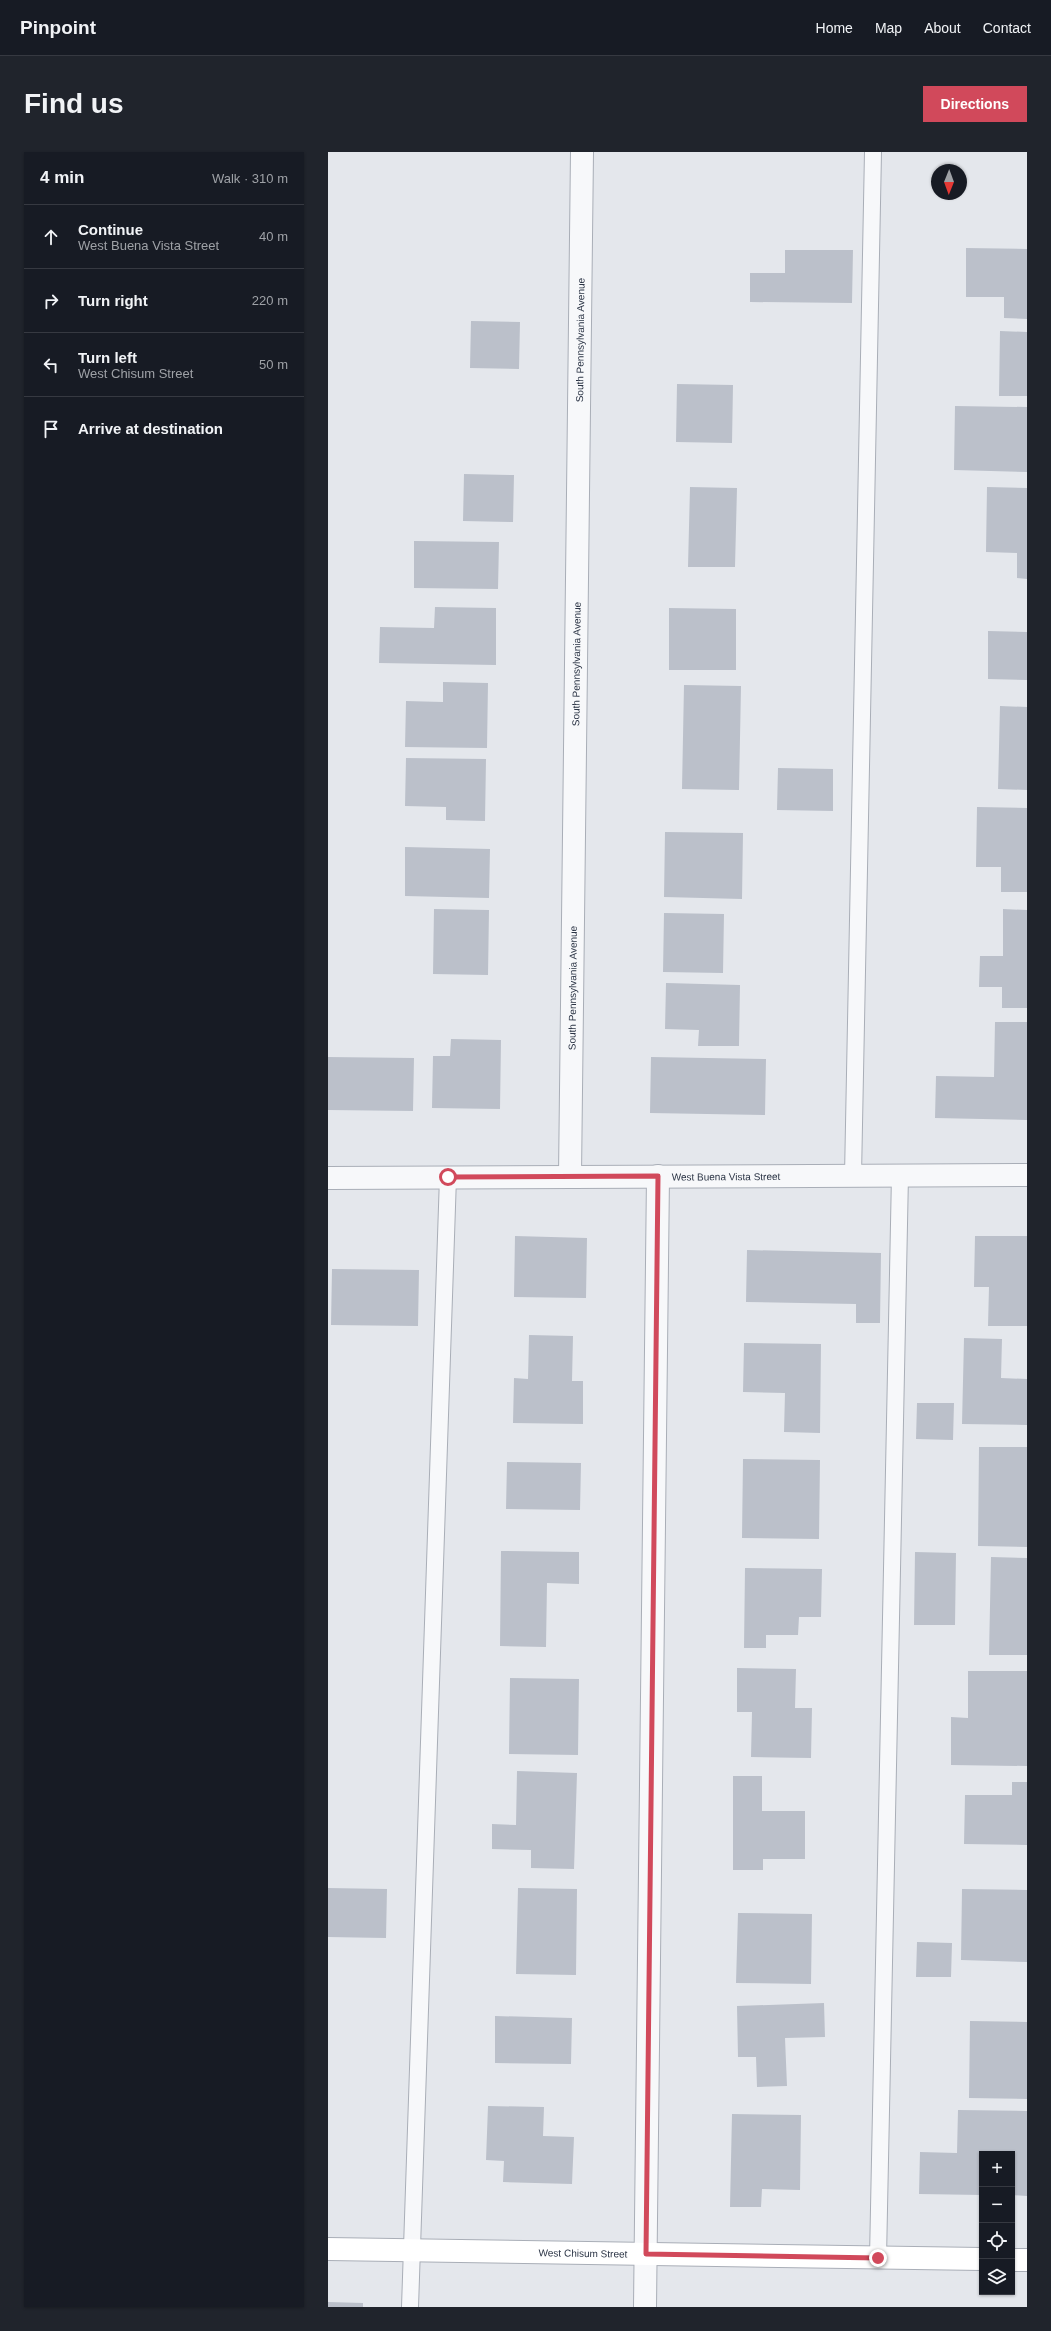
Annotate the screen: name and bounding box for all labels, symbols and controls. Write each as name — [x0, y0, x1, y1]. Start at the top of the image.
text: Pinpoint — [20, 17, 96, 38]
text: Home — [816, 20, 853, 36]
text: Map — [875, 20, 902, 36]
text: About — [924, 20, 961, 36]
text: Contact — [983, 20, 1031, 36]
button: Directions — [923, 86, 1027, 122]
text: Find us — [24, 88, 124, 119]
north arrow — [931, 164, 967, 200]
text: 4 min — [40, 168, 84, 187]
text: Walk · 310 m — [212, 171, 288, 186]
text: Continue — [78, 221, 143, 238]
icon: ahead — [40, 226, 62, 248]
text: 40 m — [259, 229, 288, 244]
text: West Buena Vista Street — [78, 238, 219, 253]
street label: South Pennsylvania Avenue — [574, 277, 587, 402]
icon: right — [40, 290, 62, 312]
text: Turn right — [78, 292, 148, 309]
text: 220 m — [252, 293, 288, 308]
text: Turn left — [78, 349, 137, 366]
icon: left — [40, 354, 62, 376]
text: 50 m — [259, 357, 288, 372]
text: West Chisum Street — [78, 366, 193, 381]
icon: arrive — [40, 418, 62, 440]
text: Arrive at destination — [78, 420, 223, 437]
street label: South Pennsylvania Avenue — [570, 601, 583, 726]
street label: South Pennsylvania Avenue — [566, 925, 579, 1050]
route start — [439, 1168, 457, 1186]
street label: West Buena Vista Street — [672, 1171, 781, 1183]
map controls — [979, 2151, 1015, 2295]
button: + — [979, 2151, 1015, 2187]
button: − — [979, 2187, 1015, 2223]
button: locate — [979, 2223, 1015, 2259]
street label: West Chisum Street — [538, 2247, 628, 2260]
route end — [869, 2249, 887, 2267]
button: layers — [979, 2259, 1015, 2295]

